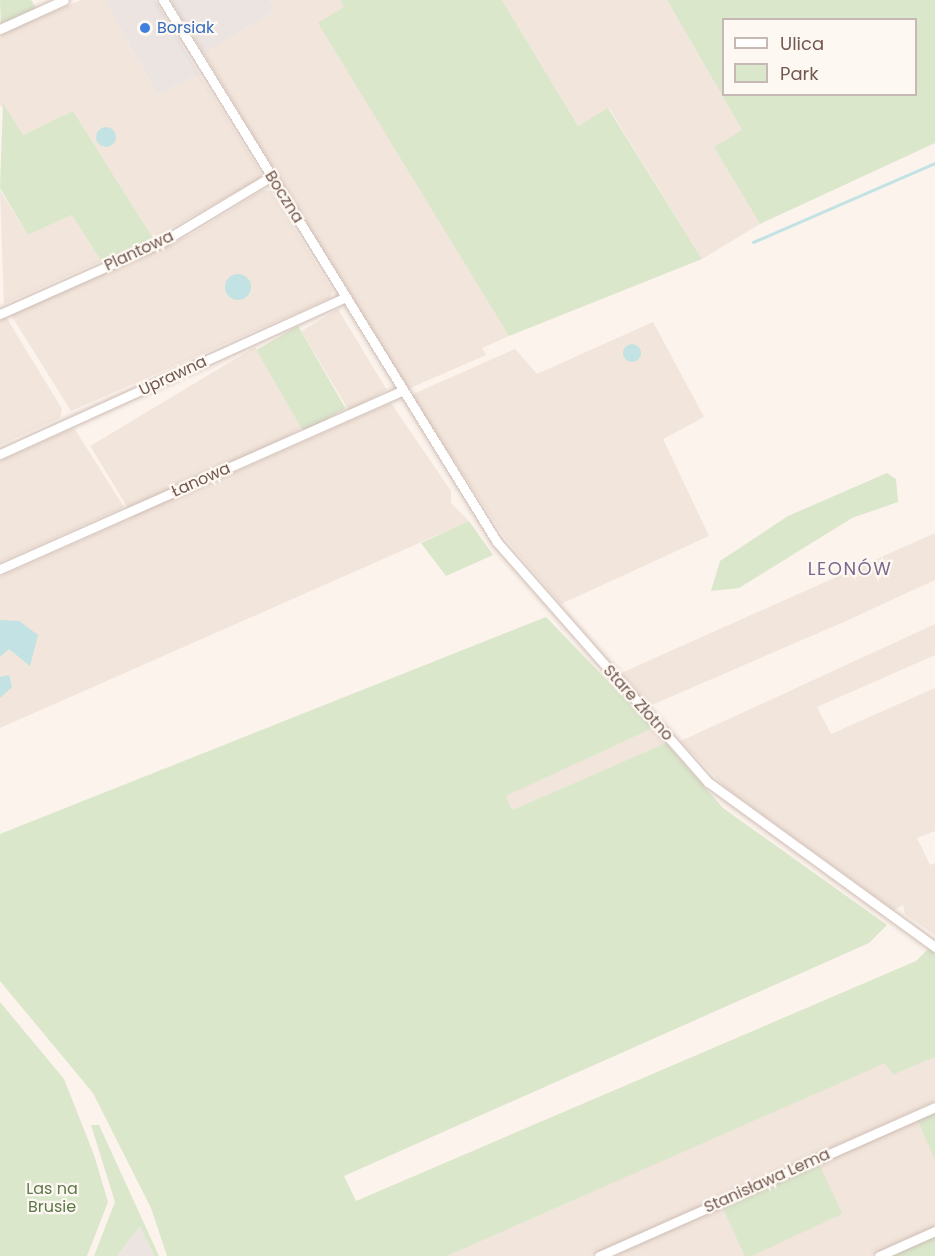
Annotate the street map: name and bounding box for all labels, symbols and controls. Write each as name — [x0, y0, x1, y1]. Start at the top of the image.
place label: Borsiak — [157, 18, 214, 38]
legend — [722, 18, 917, 96]
marker: Borsiak — [138, 21, 152, 35]
text: Ulica — [780, 31, 824, 56]
text: Park — [780, 61, 819, 86]
street label: Boczna — [260, 167, 308, 227]
street label: Plantowa — [101, 227, 177, 275]
street label: Uprawna — [136, 352, 210, 400]
street label: Łanowa — [169, 459, 233, 501]
district label: LEONÓW — [808, 558, 892, 580]
street label: Stare Złotno — [599, 661, 677, 745]
street label: Stanisława Lema — [701, 1145, 833, 1217]
park label: Las na Brusie — [26, 1179, 78, 1217]

